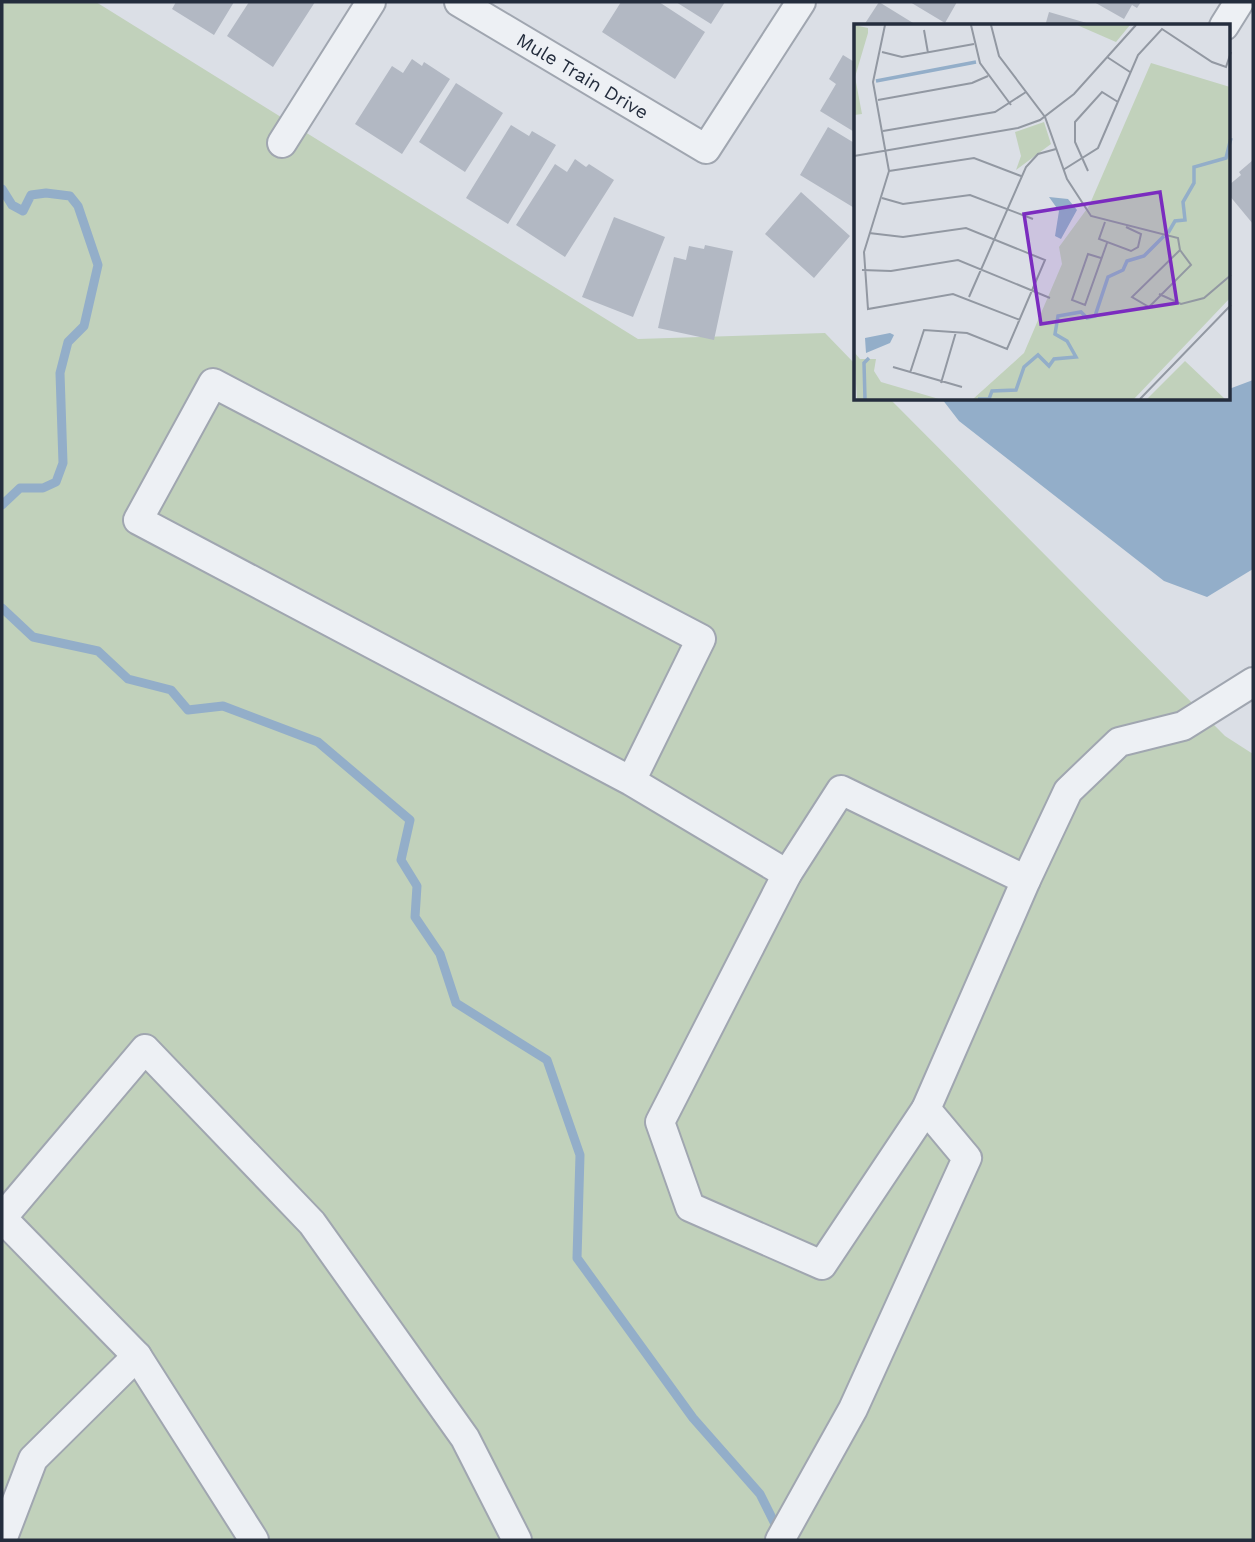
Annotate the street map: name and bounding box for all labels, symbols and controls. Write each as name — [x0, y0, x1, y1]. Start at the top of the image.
inset map — [854, 24, 1230, 401]
street label: Mule Train Drive — [512, 28, 653, 124]

